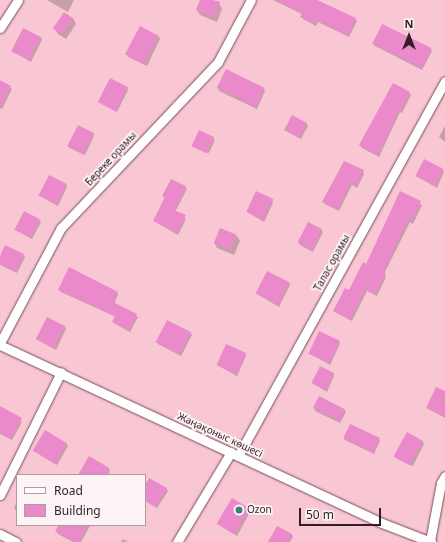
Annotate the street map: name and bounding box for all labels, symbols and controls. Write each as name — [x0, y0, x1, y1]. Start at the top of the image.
north arrow — [389, 16, 429, 56]
text: N — [405, 16, 413, 31]
street label: Береке орамы — [83, 130, 139, 188]
street label: Талас орамы — [312, 233, 352, 293]
street label: Жаңақоныс көшесі — [176, 410, 264, 460]
legend — [16, 474, 146, 526]
text: Road — [54, 482, 83, 499]
scale bar — [301, 500, 383, 526]
text: Building — [54, 502, 101, 519]
place label: Ozon — [247, 504, 272, 516]
marker: Ozon — [234, 505, 244, 515]
text: 50 m — [306, 506, 334, 523]

